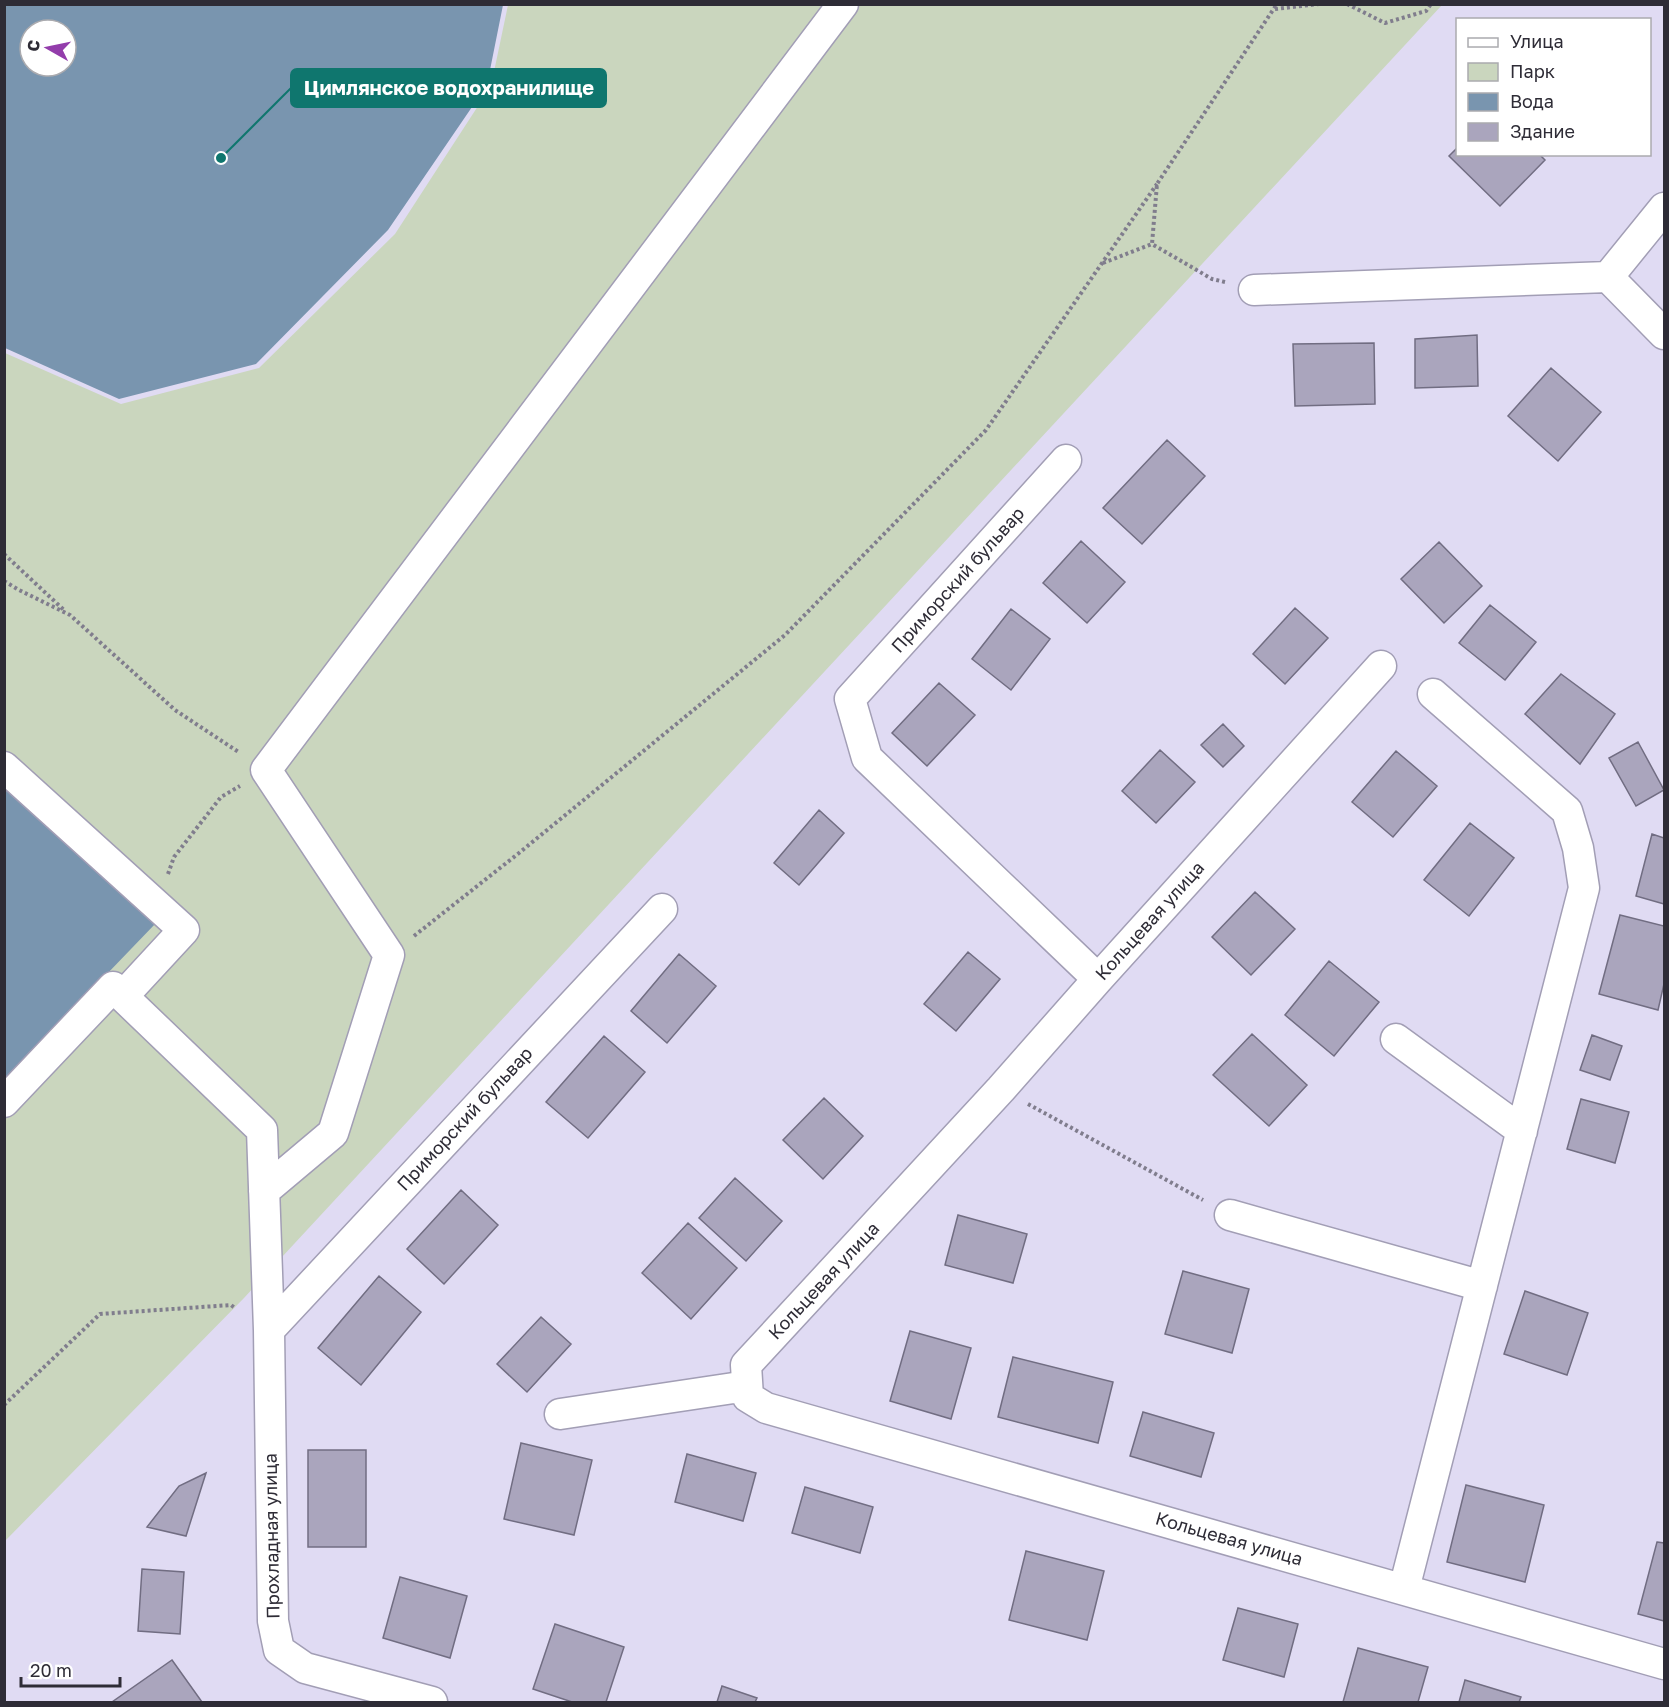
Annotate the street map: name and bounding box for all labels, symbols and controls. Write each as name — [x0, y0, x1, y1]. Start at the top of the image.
north arrow — [18, 18, 78, 78]
legend — [1456, 18, 1651, 156]
text: Улица — [1510, 30, 1564, 52]
text: С — [22, 38, 44, 53]
text: Парк — [1510, 60, 1555, 82]
callout: Цимлянское водохранилище — [291, 69, 606, 107]
text: Цимлянское водохранилище — [304, 75, 594, 99]
text: Вода — [1510, 90, 1554, 112]
text: Здание — [1510, 120, 1575, 142]
street label: Приморский бульвар — [886, 502, 1028, 657]
street label: Кольцевая улица — [1090, 856, 1208, 984]
street label: Приморский бульвар — [392, 1042, 537, 1195]
street label: Кольцевая улица — [763, 1217, 883, 1344]
street label: Прохладная улица — [259, 1453, 283, 1619]
street label: Кольцевая улица — [1153, 1506, 1305, 1570]
scale bar — [21, 1650, 120, 1688]
text: 20 m — [30, 1659, 72, 1681]

